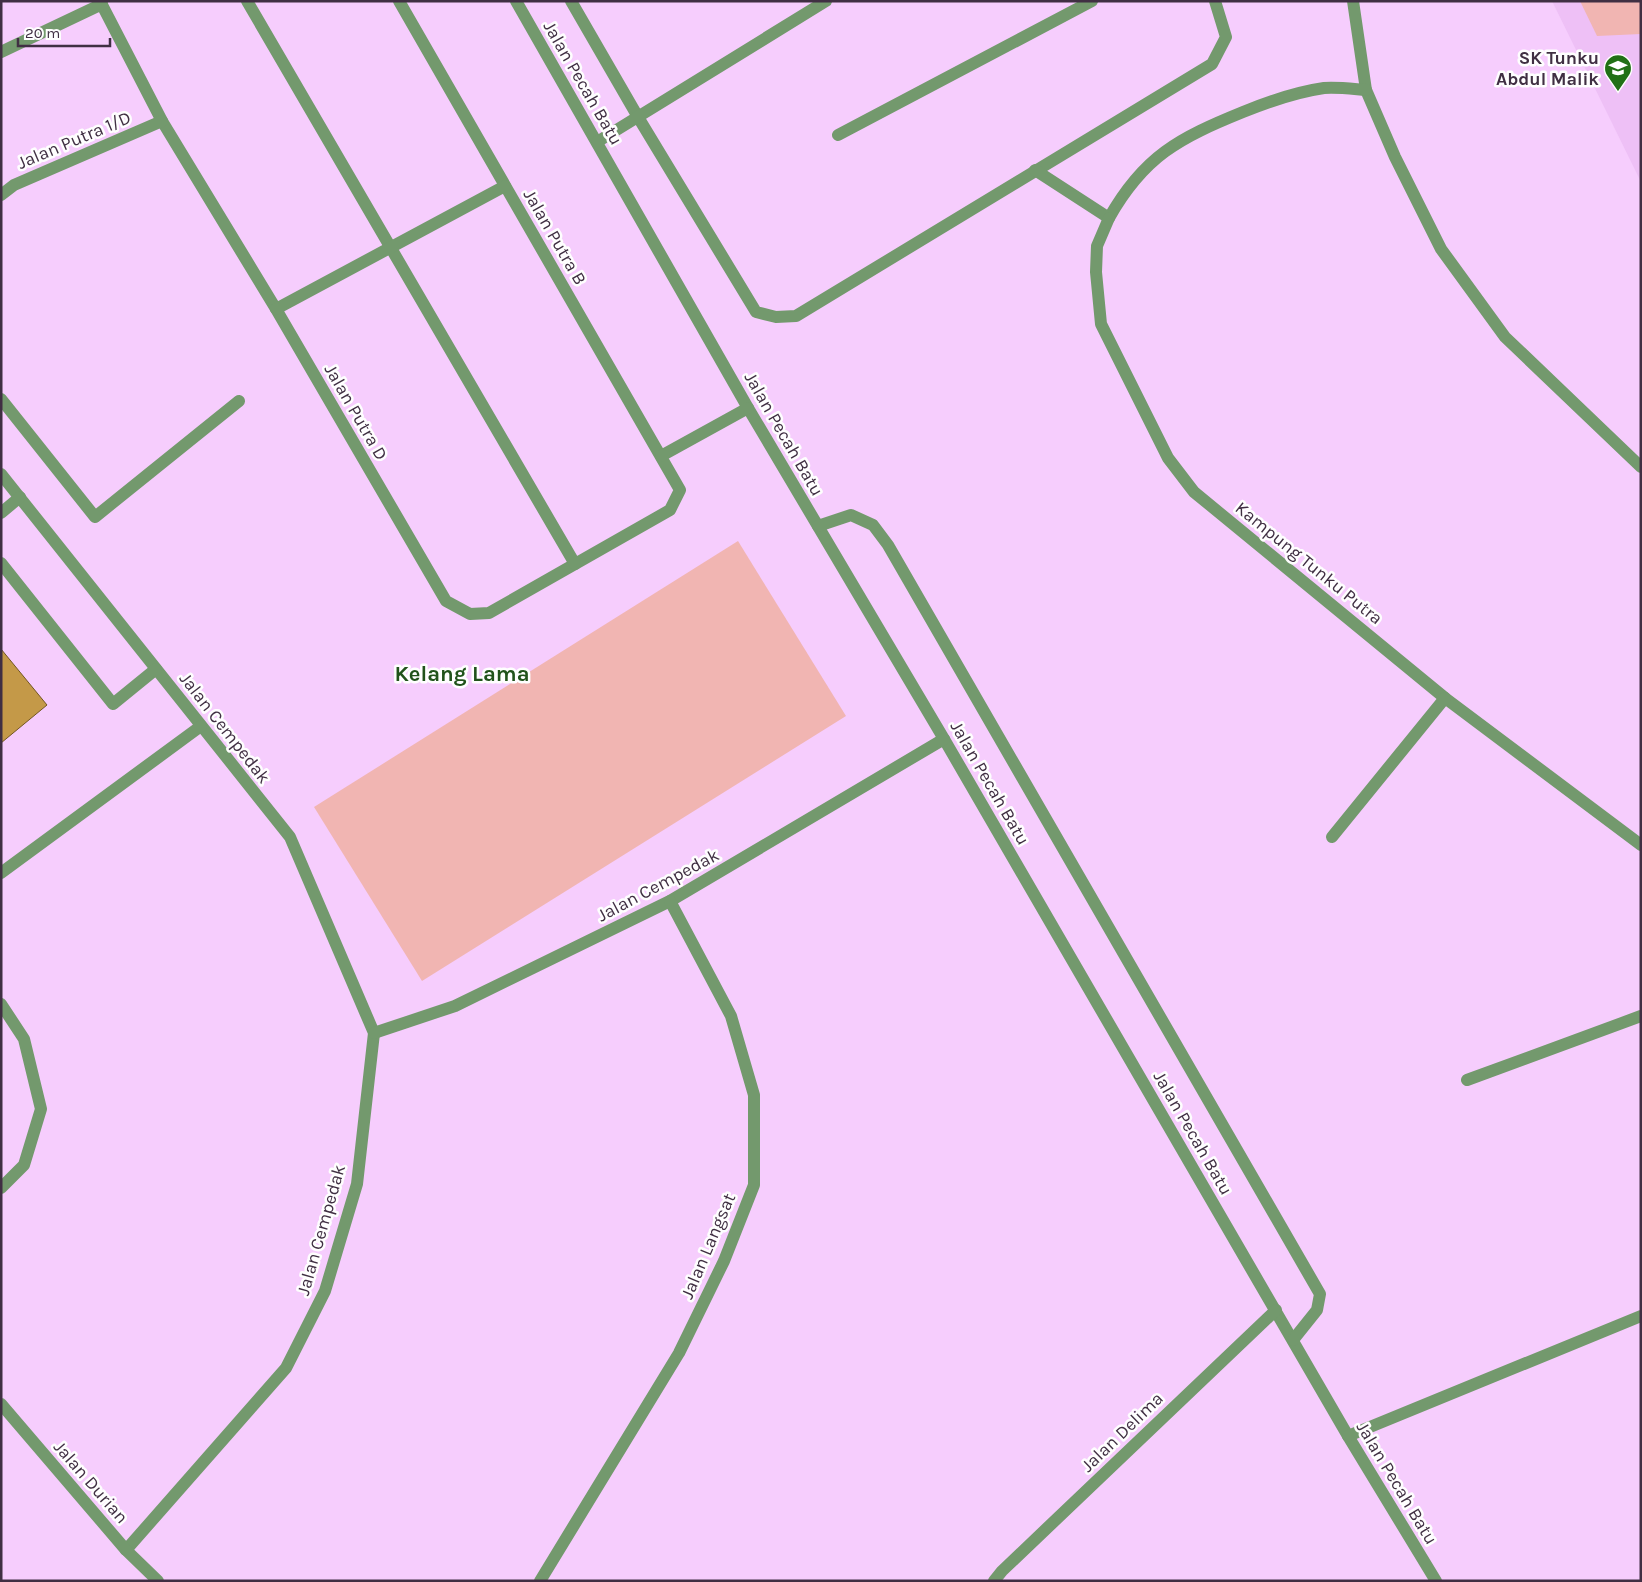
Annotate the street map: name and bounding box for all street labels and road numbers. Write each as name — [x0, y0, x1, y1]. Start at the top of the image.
street label: Jalan Pecah Batu — [539, 17, 627, 149]
street label: Jalan Putra 1/D — [14, 106, 134, 174]
street label: Jalan Putra B — [519, 185, 591, 289]
street label: Jalan Putra D — [320, 360, 392, 464]
street label: Jalan Pecah Batu — [740, 368, 828, 500]
street label: Kampung Tunku Putra — [1231, 497, 1387, 629]
street label: Jalan Cempedak — [175, 668, 275, 788]
street label: Jalan Pecah Batu — [946, 717, 1034, 849]
street label: Jalan Cempedak — [593, 844, 723, 926]
street label: Jalan Pecah Batu — [1149, 1067, 1237, 1199]
street label: Jalan Cempedak — [292, 1162, 350, 1298]
street label: Jalan Langsat — [676, 1190, 740, 1302]
street label: Jalan Delima — [1076, 1387, 1168, 1477]
street label: Jalan Pecah Batu — [1352, 1418, 1442, 1548]
street label: Jalan Durian — [49, 1436, 133, 1528]

